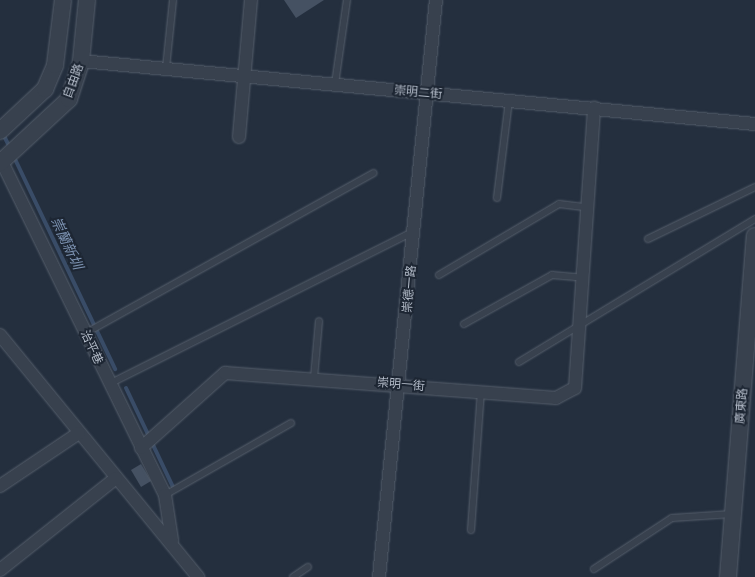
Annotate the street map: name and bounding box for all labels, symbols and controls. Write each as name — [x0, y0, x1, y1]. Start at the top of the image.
street label: 自由路 — [60, 62, 86, 100]
street label: 崇明二街 — [393, 83, 443, 101]
water label: 崇蘭新圳 — [48, 214, 86, 272]
street label: 崇德一路 — [400, 264, 418, 314]
street label: 治平巷 — [78, 328, 106, 366]
street label: 崇明一街 — [376, 375, 426, 393]
street label: 廣東路 — [732, 387, 750, 425]

